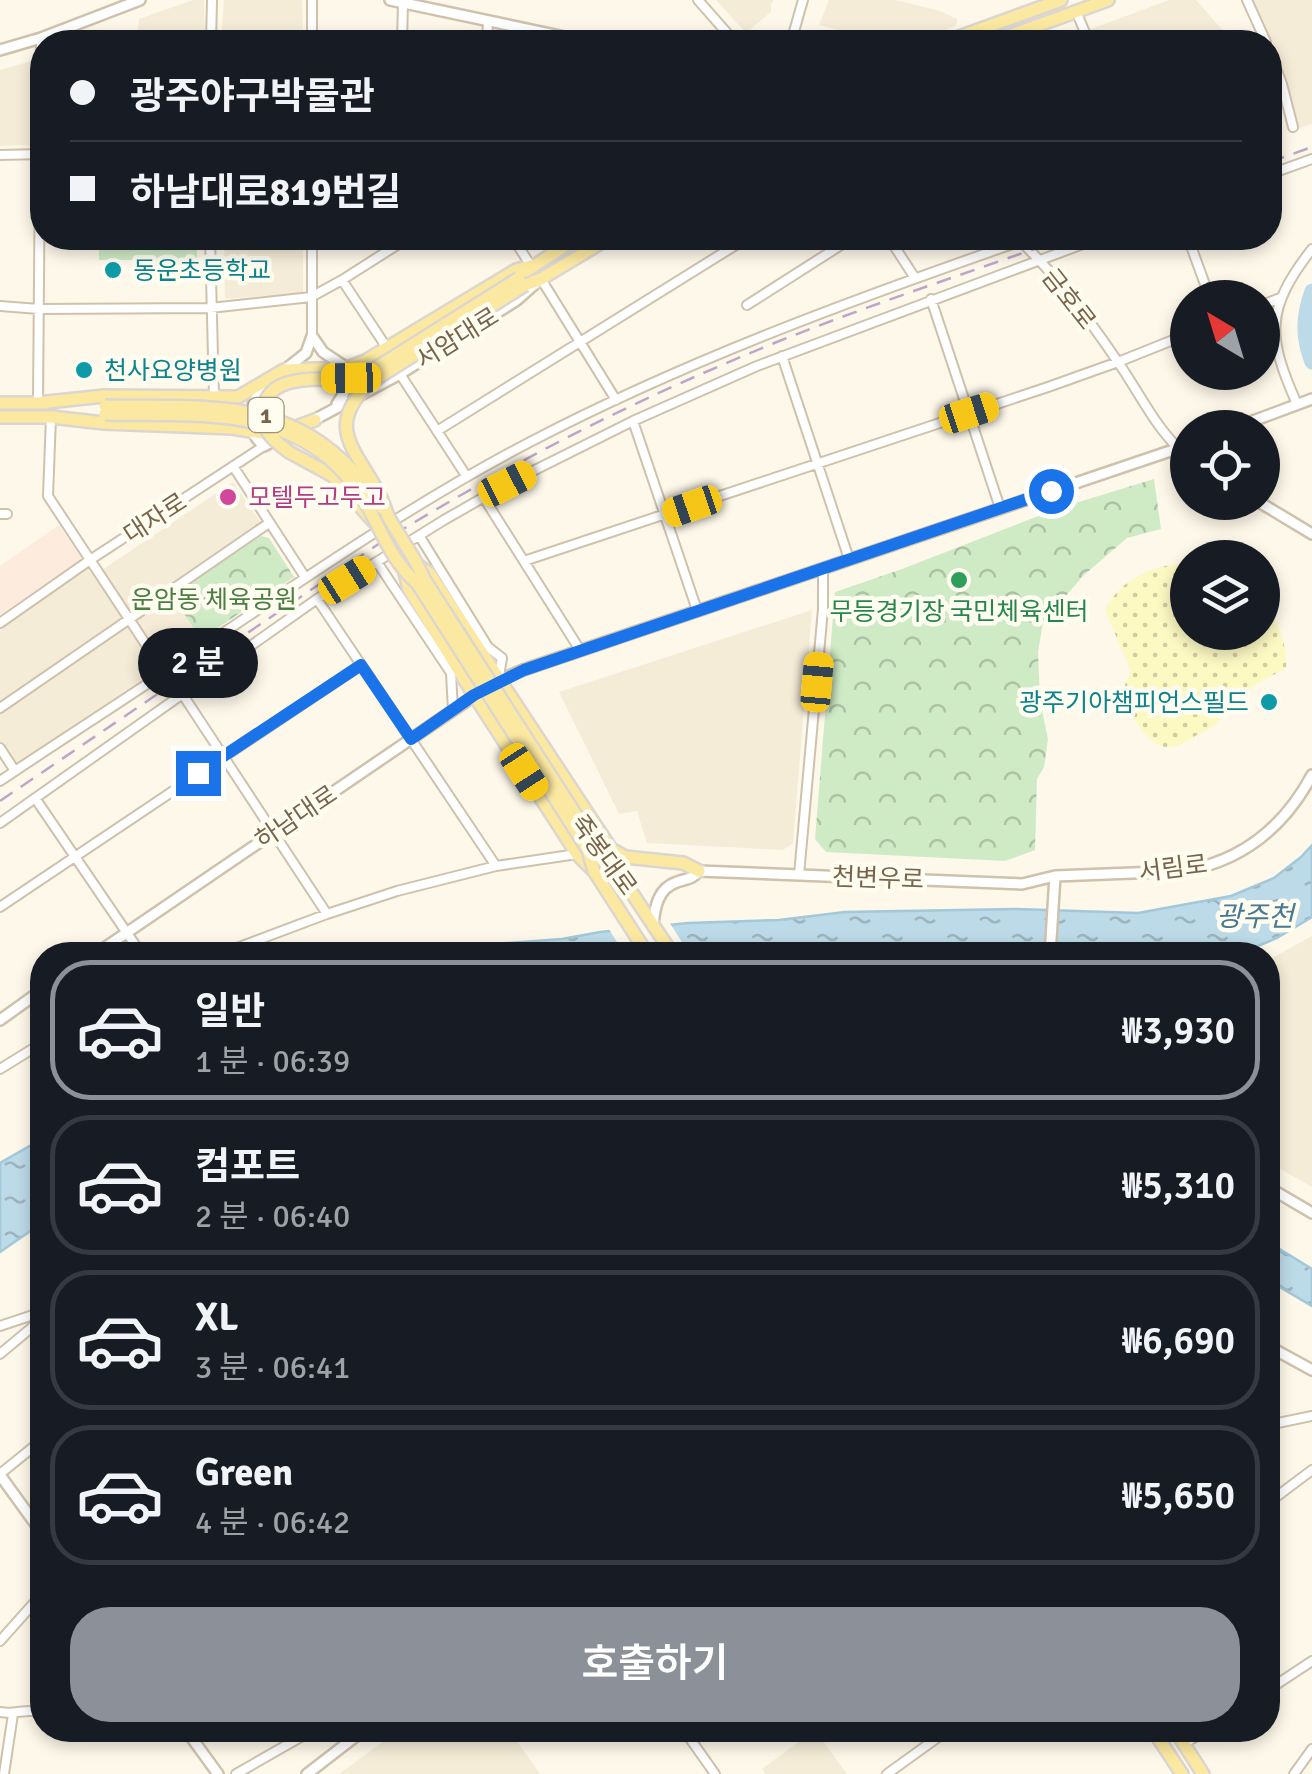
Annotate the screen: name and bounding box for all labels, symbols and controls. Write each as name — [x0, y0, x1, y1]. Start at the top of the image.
text: 광주야구박물관 — [130, 73, 375, 120]
text: 하남대로819번길 — [130, 169, 401, 216]
place label: 동운초등학교 — [133, 255, 271, 286]
marker: 동운초등학교 — [102, 259, 124, 281]
street label: 금호로 — [1036, 262, 1102, 336]
north arrow — [1170, 280, 1280, 390]
map controls — [1170, 280, 1280, 650]
street label: 서암대로 — [410, 300, 504, 376]
place label: 천사요양병원 — [104, 355, 242, 386]
marker: 천사요양병원 — [73, 359, 95, 381]
car — [321, 362, 381, 394]
car — [936, 389, 1002, 437]
road number: 1 — [248, 398, 284, 432]
button: locate — [1170, 410, 1280, 520]
car — [473, 457, 541, 511]
route start — [1029, 469, 1074, 514]
place label: 모텔두고두고 — [248, 482, 386, 513]
car — [659, 482, 725, 530]
street label: 대자로 — [118, 486, 192, 550]
marker: 모텔두고두고 — [217, 486, 239, 508]
button: layers — [1170, 540, 1280, 650]
car — [314, 551, 380, 609]
marker: 무등경기장 국민체육센터 — [948, 569, 970, 591]
park label: 운암동 체육공원 — [131, 584, 297, 615]
place label: 무등경기장 국민체육센터 — [830, 596, 1088, 627]
callout: 2 분 — [138, 628, 258, 698]
text: 2 분 — [171, 643, 225, 682]
car — [799, 651, 835, 713]
place label: 광주기아챔피언스필드 — [1019, 687, 1249, 718]
marker: 광주기아챔피언스필드 — [1258, 691, 1280, 713]
car — [495, 739, 553, 805]
route end — [176, 751, 221, 796]
street label: 하남대로 — [249, 778, 343, 856]
street label: 죽봉대로 — [564, 809, 644, 901]
street label: 서림로 — [1137, 848, 1209, 888]
street label: 천변우로 — [831, 861, 925, 895]
water label: 광주천 — [1216, 900, 1297, 934]
icon: car — [75, 985, 165, 1075]
text: 일반 — [195, 988, 265, 1035]
text: ₩3,930 — [1122, 1007, 1235, 1054]
text: 1 분 · 06:39 — [195, 1042, 350, 1081]
icon: car — [75, 1140, 165, 1230]
text: 컴포트 — [195, 1143, 300, 1190]
text: ₩5,310 — [1122, 1162, 1235, 1209]
text: 2 분 · 06:40 — [195, 1197, 350, 1236]
text: XL — [195, 1294, 238, 1341]
icon: car — [75, 1295, 165, 1385]
text: ₩6,690 — [1122, 1317, 1235, 1364]
text: 3 분 · 06:41 — [195, 1348, 350, 1387]
text: Green — [195, 1449, 293, 1496]
icon: car — [75, 1450, 165, 1540]
text: ₩5,650 — [1122, 1472, 1235, 1519]
text: 4 분 · 06:42 — [195, 1503, 350, 1542]
button: 호출하기 — [70, 1607, 1240, 1722]

